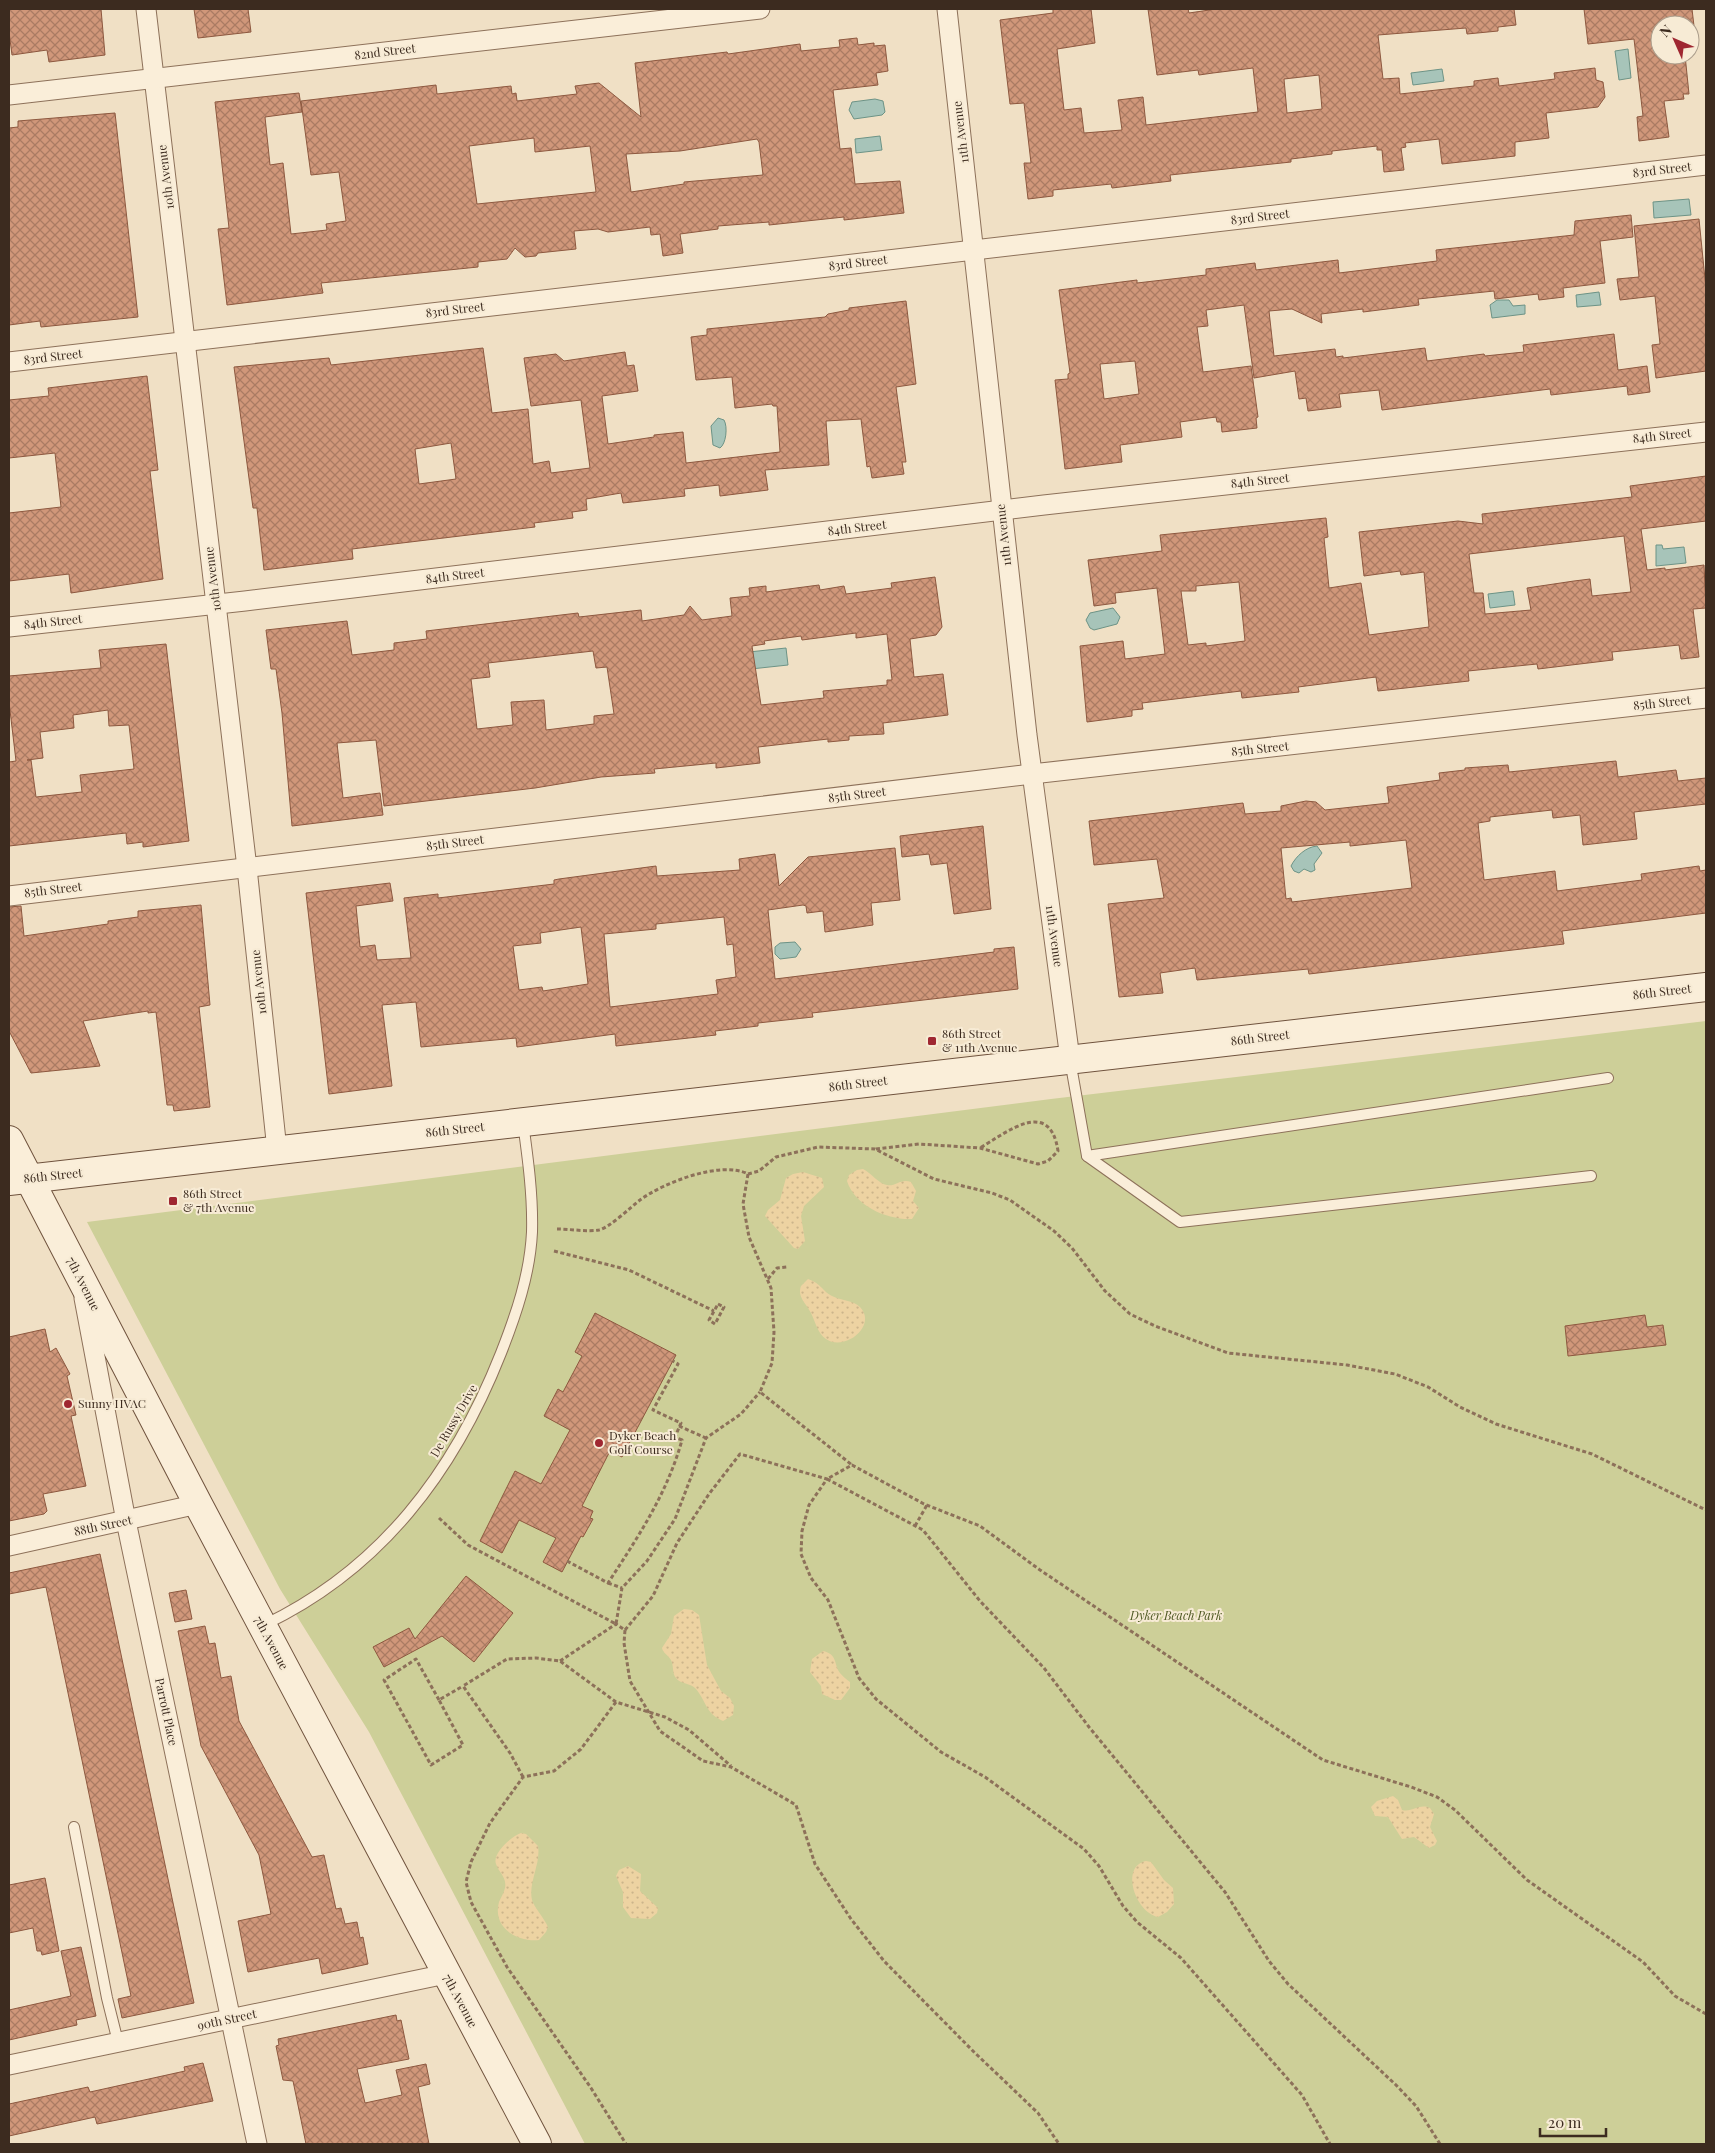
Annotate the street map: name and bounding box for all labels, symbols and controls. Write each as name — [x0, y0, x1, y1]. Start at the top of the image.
north arrow — [1650, 15, 1700, 65]
text: N — [1655, 20, 1676, 41]
street label: 82nd Street — [353, 39, 417, 63]
street label: 11th Avenue — [948, 100, 972, 164]
street label: 10th Avenue — [153, 144, 177, 210]
street label: 83rd Street — [1632, 157, 1693, 181]
street label: 83rd Street — [1230, 204, 1291, 228]
street label: 83rd Street — [828, 250, 889, 274]
street label: 83rd Street — [425, 297, 486, 321]
street label: 83rd Street — [23, 344, 84, 368]
street label: 84th Street — [1632, 424, 1693, 446]
street label: 84th Street — [1230, 469, 1291, 491]
street label: 11th Avenue — [992, 503, 1014, 567]
street label: 84th Street — [827, 515, 888, 539]
street label: 10th Avenue — [200, 546, 224, 612]
street label: 84th Street — [425, 563, 486, 587]
street label: 84th Street — [23, 610, 84, 632]
street label: 85th Street — [1632, 691, 1692, 713]
street label: 85th Street — [1230, 737, 1290, 759]
street label: 85th Street — [827, 782, 887, 805]
street label: 85th Street — [425, 830, 485, 853]
street label: 85th Street — [23, 877, 83, 900]
street label: 11th Avenue — [1043, 904, 1067, 968]
street label: 10th Avenue — [247, 949, 269, 1015]
street label: 86th Street — [1632, 979, 1693, 1003]
place label: 86th Street & 11th Avenue — [942, 1025, 1017, 1055]
street label: 86th Street — [1230, 1025, 1291, 1049]
marker: 86th Street & 11th Avenue — [926, 1035, 938, 1047]
street label: 86th Street — [828, 1071, 889, 1095]
street label: 86th Street — [425, 1118, 486, 1140]
street label: 86th Street — [23, 1164, 84, 1186]
place label: 86th Street & 7th Avenue — [183, 1185, 254, 1215]
marker: 86th Street & 7th Avenue — [167, 1195, 179, 1207]
street label: 7th Avenue — [64, 1254, 104, 1313]
street label: De Russy Drive — [426, 1381, 480, 1460]
place label: Sunny HVAC — [78, 1395, 146, 1411]
marker: Sunny HVAC — [62, 1398, 74, 1410]
place label: Dyker Beach Golf Course — [609, 1427, 676, 1457]
marker: Dyker Beach Golf Course — [593, 1437, 605, 1449]
street label: 88th Street — [72, 1511, 134, 1539]
park label: Dyker Beach Park — [1129, 1607, 1222, 1623]
street label: 7th Avenue — [251, 1613, 293, 1672]
street label: Parrott Place — [152, 1676, 182, 1747]
street label: 7th Avenue — [440, 1971, 482, 2030]
street label: 90th Street — [196, 2005, 258, 2033]
scale bar — [1540, 2106, 1606, 2138]
text: 20 m — [1548, 2112, 1582, 2132]

